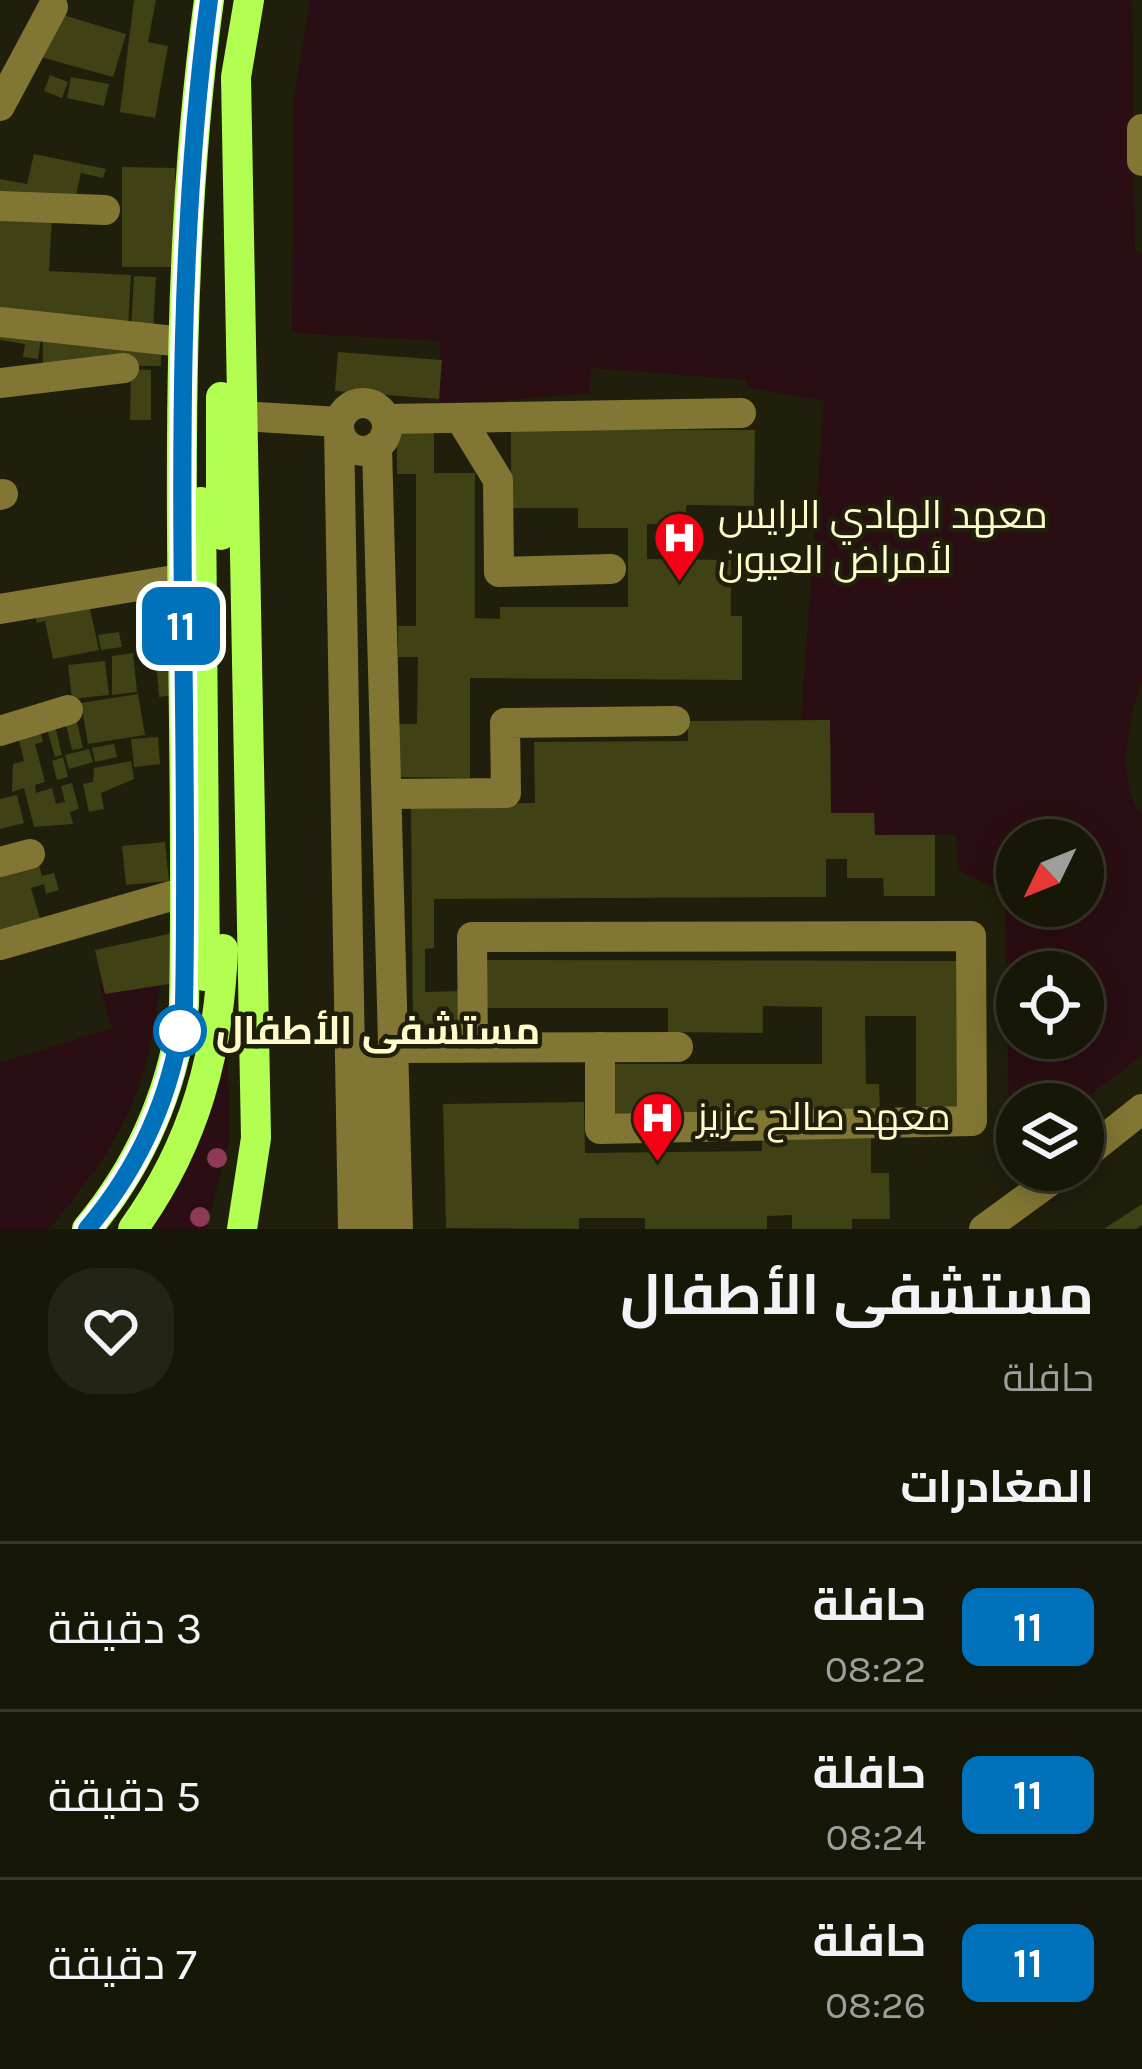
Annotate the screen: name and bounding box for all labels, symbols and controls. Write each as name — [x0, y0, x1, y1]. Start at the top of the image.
place label: معهد الهادي الرايس لأمراض العيون — [718, 492, 1048, 583]
hospital icon: معهد الهادي الرايس لأمراض العيون — [651, 509, 707, 583]
line badge: 11 — [127, 587, 235, 665]
text: 11 — [166, 601, 196, 651]
north arrow — [996, 819, 1104, 927]
map controls — [996, 819, 1104, 1191]
button: locate — [996, 951, 1104, 1059]
marker: مستشفى الأطفال — [155, 1006, 205, 1056]
place label: مستشفى الأطفال — [216, 1008, 540, 1054]
button: layers — [996, 1083, 1104, 1191]
hospital icon: معهد صالح عزيز — [630, 1089, 686, 1163]
place label: معهد صالح عزيز — [695, 1094, 951, 1143]
text: مستشفى الأطفال — [620, 1262, 1094, 1328]
button: heart — [48, 1268, 174, 1394]
text: حافلة — [1003, 1355, 1094, 1401]
text: المغادرات — [900, 1461, 1094, 1513]
text: حافلة — [813, 1579, 926, 1631]
text: 3 دقيقة — [48, 1602, 202, 1654]
text: 11 — [1013, 1602, 1043, 1652]
text: 08:22 — [825, 1646, 926, 1692]
text: حافلة — [813, 1747, 926, 1799]
text: 5 دقيقة — [48, 1770, 201, 1822]
text: 11 — [1013, 1770, 1043, 1820]
text: 08:24 — [826, 1814, 926, 1860]
text: حافلة — [813, 1915, 926, 1967]
text: 7 دقيقة — [48, 1938, 197, 1990]
text: 11 — [1013, 1938, 1043, 1988]
text: 08:26 — [825, 1982, 926, 2028]

